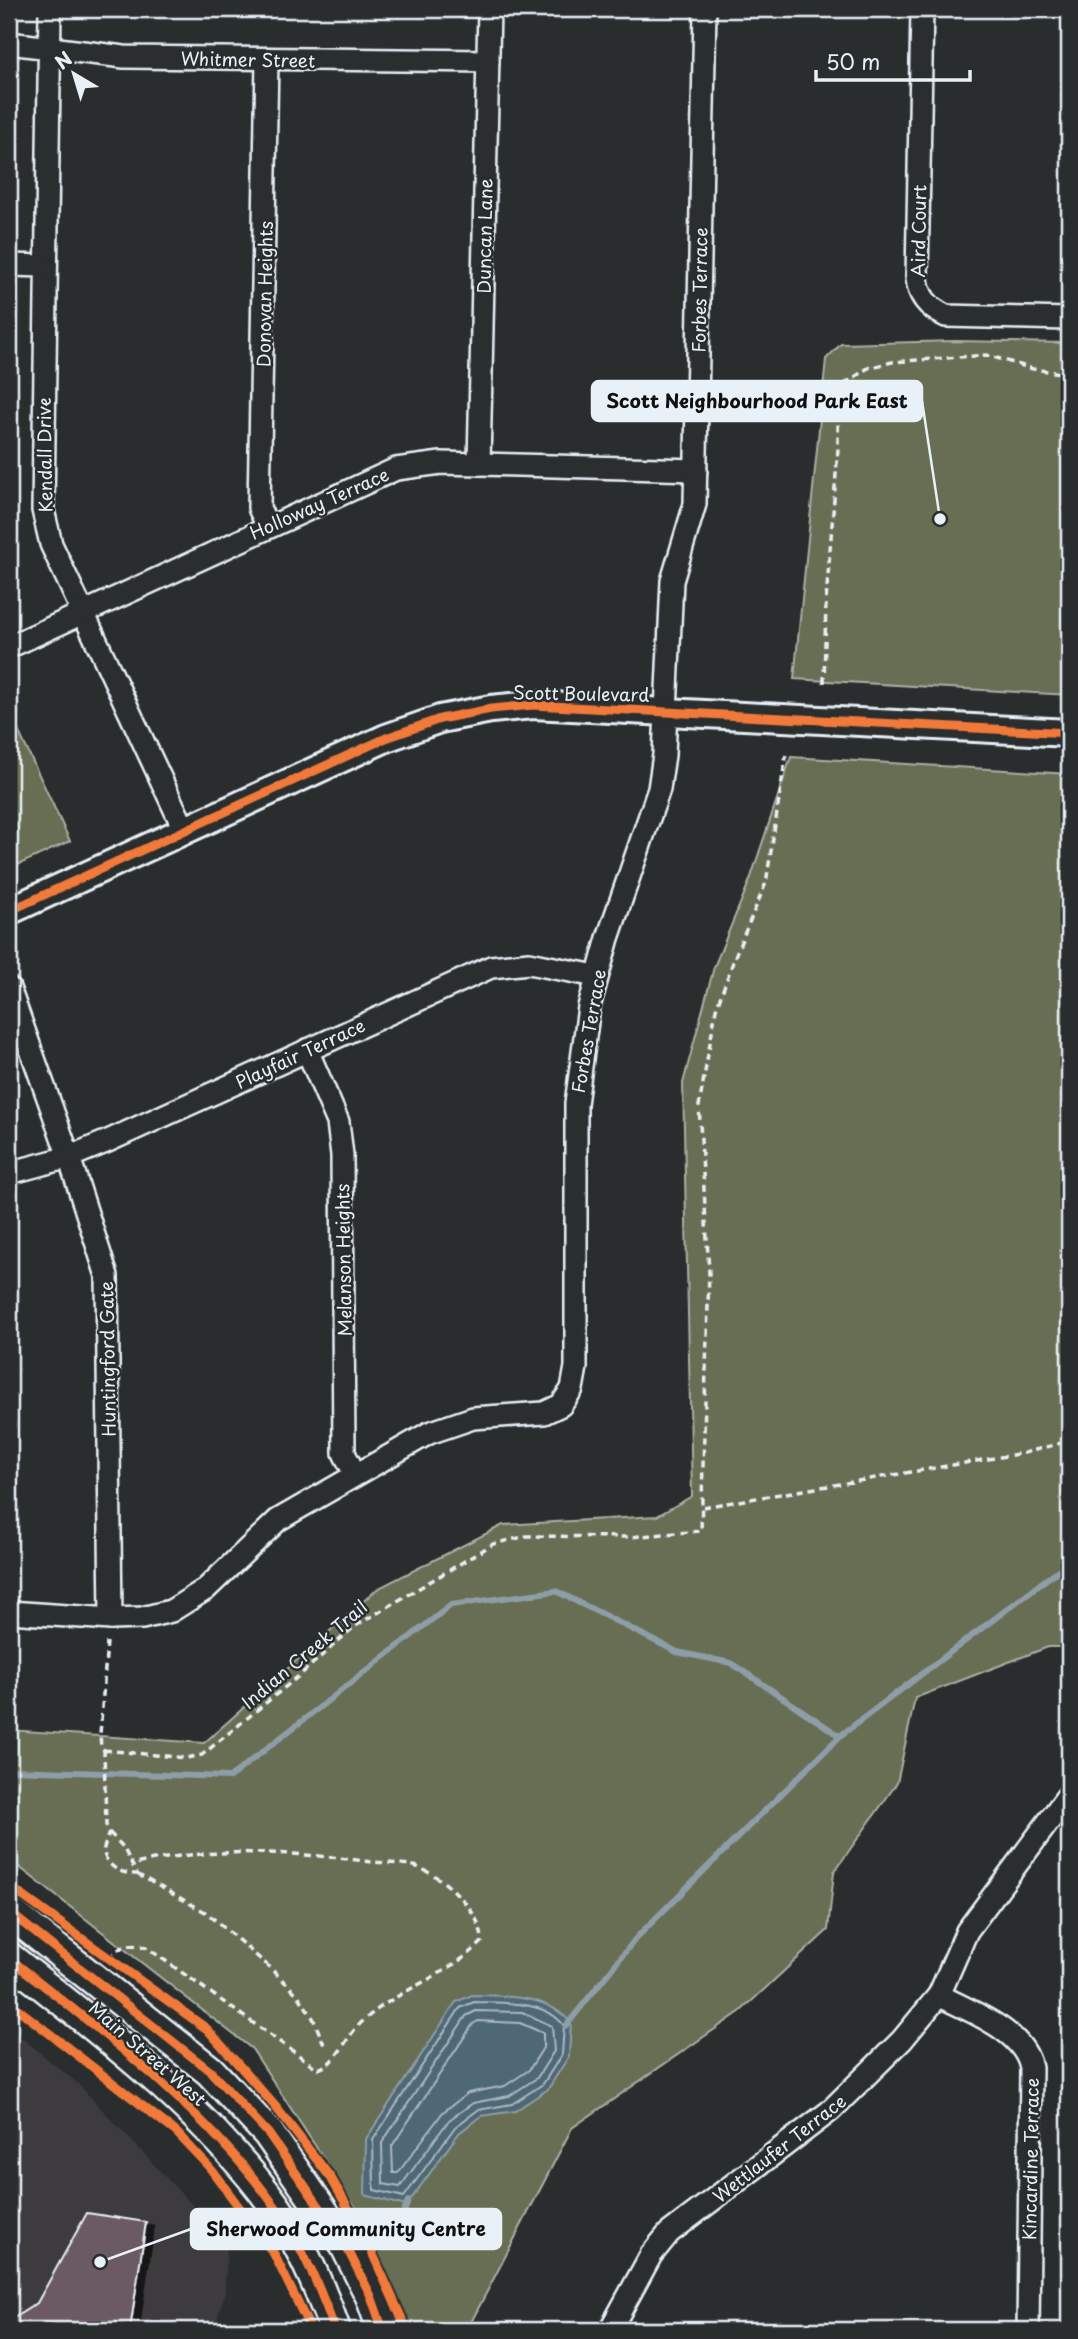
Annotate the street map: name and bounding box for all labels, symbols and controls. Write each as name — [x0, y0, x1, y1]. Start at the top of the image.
north arrow — [38, 38, 108, 108]
scale bar — [816, 38, 970, 82]
text: N — [48, 44, 77, 75]
street label: Whitmer Street — [181, 44, 315, 74]
text: 50 m — [826, 45, 880, 77]
street label: Duncan Lane — [469, 178, 499, 294]
street label: Aird Court — [904, 184, 932, 278]
street label: Donovan Heights — [249, 221, 279, 367]
street label: Forbes Terrace — [684, 227, 714, 353]
callout: Scott Neighbourhood Park East — [592, 381, 922, 421]
text: Scott Neighbourhood Park East — [606, 386, 908, 414]
street label: Kendall Drive — [29, 397, 59, 513]
street label: Holloway Terrace — [245, 460, 393, 546]
street label: Scott Boulevard — [512, 678, 650, 708]
street label: Forbes Terrace — [564, 967, 612, 1095]
street label: Playfair Terrace — [231, 1011, 369, 1095]
street label: Melanson Heights — [328, 1183, 358, 1337]
street label: Huntingford Gate — [92, 1281, 122, 1437]
street label: Indian Creek Trail — [235, 1593, 373, 1715]
street label: Main Street West — [83, 1994, 213, 2112]
street label: Kincardine Terrace — [1015, 2078, 1045, 2240]
street label: Wettlaufer Terrace — [707, 2087, 851, 2209]
callout: Sherwood Community Centre — [191, 2209, 501, 2249]
text: Sherwood Community Centre — [206, 2214, 486, 2242]

